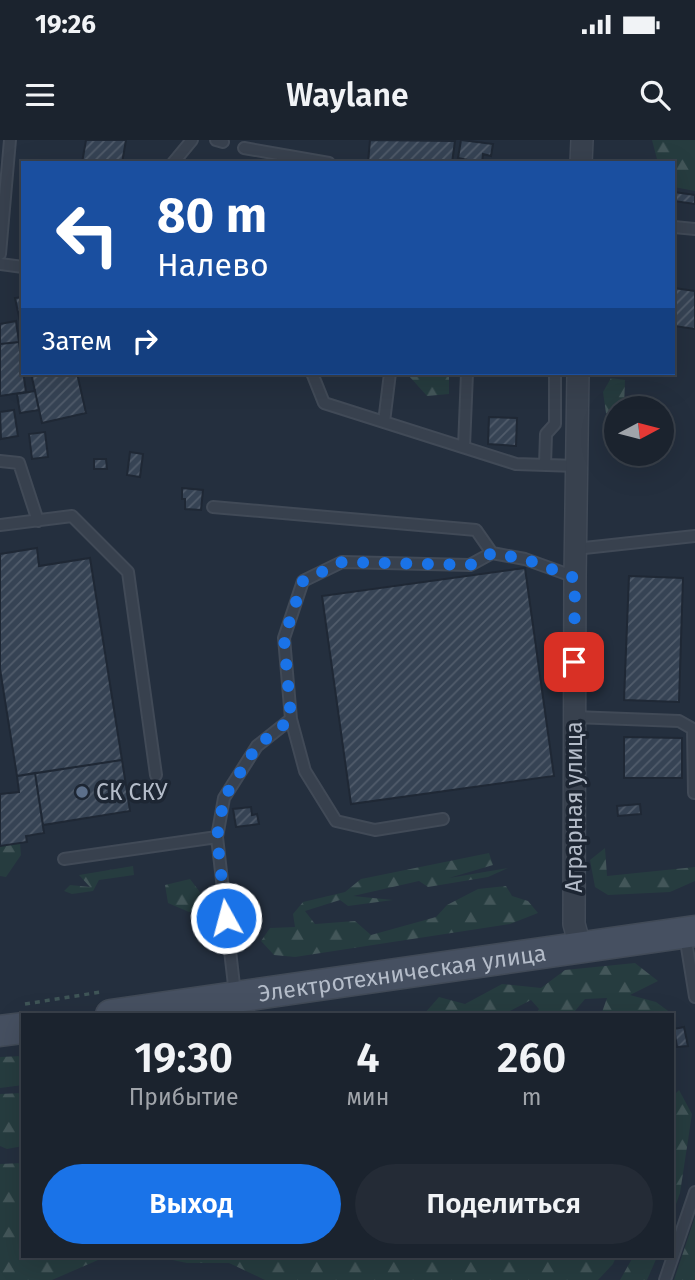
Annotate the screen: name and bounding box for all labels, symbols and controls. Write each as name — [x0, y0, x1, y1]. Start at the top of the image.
text: 19:26 — [35, 9, 96, 40]
icon: menu — [21, 76, 59, 114]
text: Waylane — [286, 76, 409, 114]
icon: search — [636, 76, 674, 114]
text: 80 m — [157, 186, 267, 245]
icon: left — [42, 189, 133, 280]
text: Налево — [157, 246, 269, 284]
icon: right — [126, 322, 164, 360]
text: Затем — [42, 326, 112, 357]
north arrow — [604, 396, 674, 466]
map controls — [604, 396, 674, 466]
pin — [544, 632, 604, 692]
icon: arrive — [555, 643, 593, 681]
street label: Аграрная улица — [560, 721, 588, 893]
place label: СК СКУ — [96, 778, 168, 806]
marker: СК СКУ — [74, 784, 90, 800]
position arrow — [189, 881, 263, 955]
street label: Электротехническая улица — [256, 939, 548, 1008]
text: 19:30 — [134, 1033, 233, 1083]
text: 4 — [356, 1033, 380, 1083]
text: 260 — [497, 1033, 566, 1083]
text: Прибытие — [129, 1083, 239, 1111]
text: мин — [346, 1083, 389, 1111]
text: m — [522, 1083, 541, 1111]
button: Выход — [42, 1164, 341, 1244]
button: Поделиться — [355, 1164, 653, 1244]

